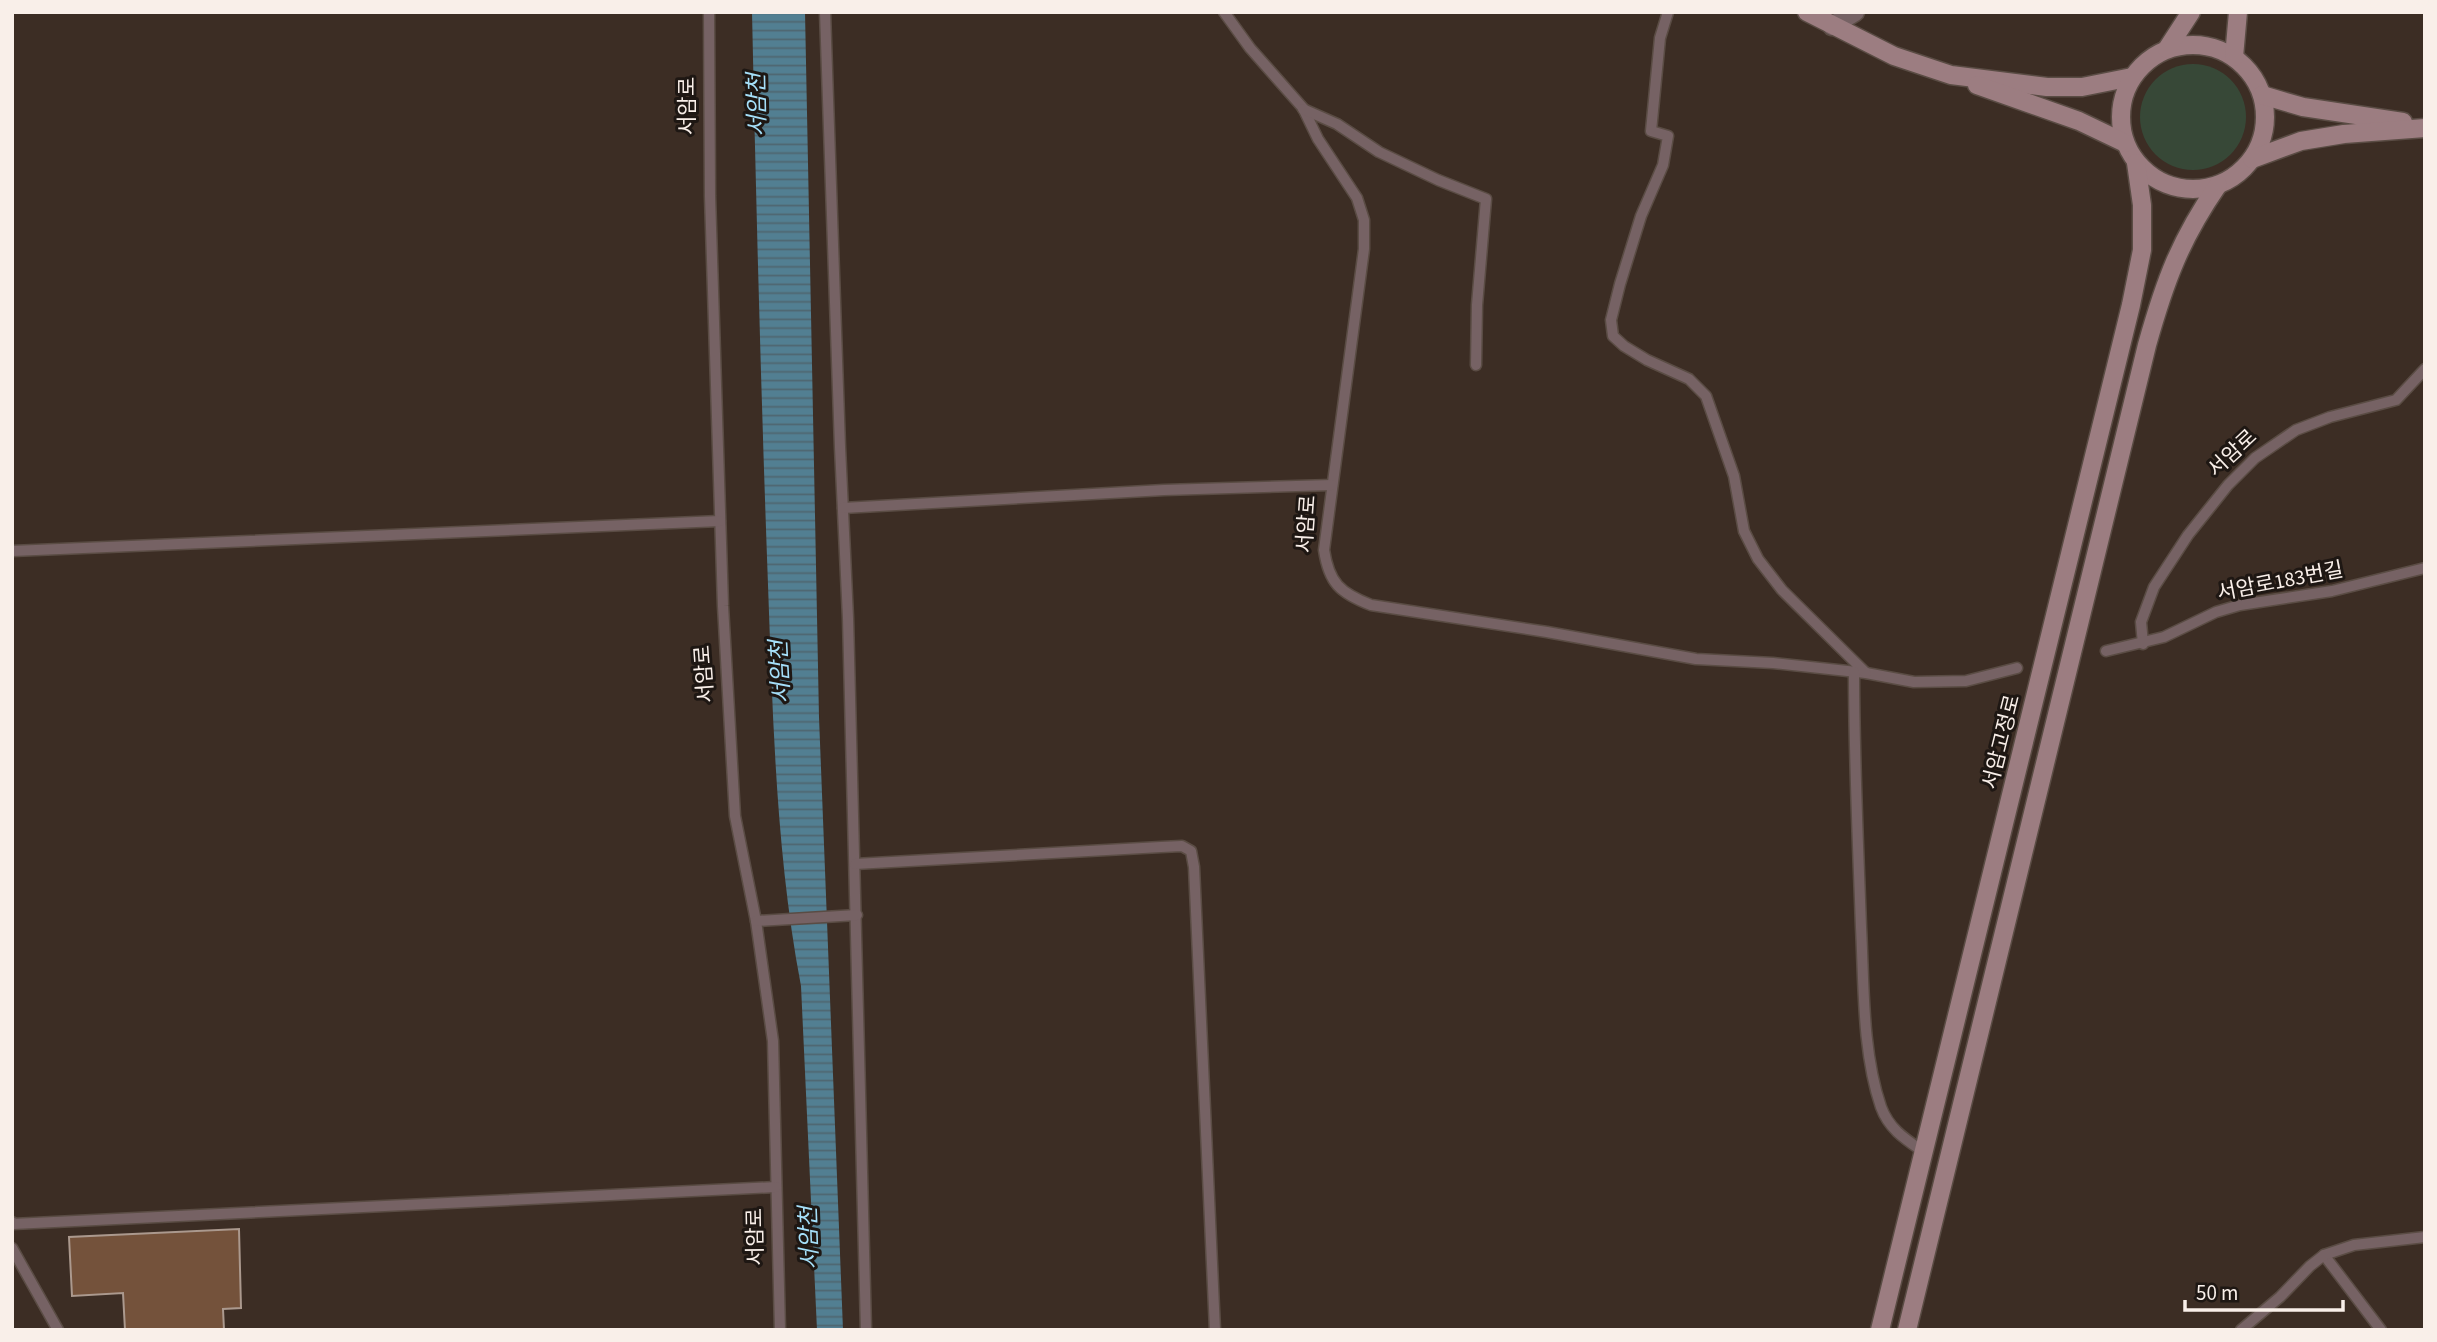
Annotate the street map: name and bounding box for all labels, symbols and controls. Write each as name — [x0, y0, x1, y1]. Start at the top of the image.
water label: 서암천 — [740, 70, 774, 137]
street label: 서암로 — [672, 77, 702, 135]
street label: 서암로 — [2201, 422, 2263, 484]
street label: 서암로 — [1289, 494, 1323, 554]
street label: 서암로183번길 — [2214, 554, 2346, 608]
water label: 서암천 — [762, 637, 798, 705]
street label: 서암로 — [687, 644, 721, 704]
street label: 서암고정로 — [1975, 692, 2027, 792]
water label: 서암천 — [791, 1203, 827, 1270]
street label: 서암로 — [739, 1208, 771, 1266]
scale bar — [2185, 1268, 2342, 1312]
text: 50 m — [2196, 1278, 2238, 1308]

